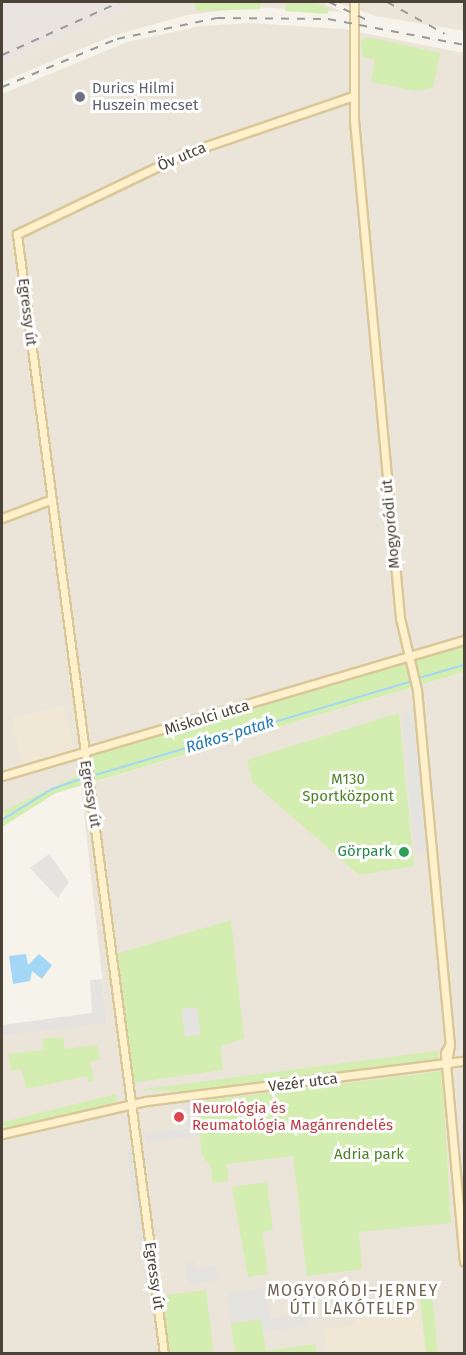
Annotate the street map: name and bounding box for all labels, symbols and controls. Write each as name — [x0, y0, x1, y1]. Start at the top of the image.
place label: Durics Hilmi Huszein mecset — [92, 79, 198, 114]
marker: Durics Hilmi Huszein mecset — [73, 90, 87, 104]
street label: Öv utca — [155, 139, 209, 175]
street label: Egressy út — [14, 277, 40, 347]
street label: Mogyoródi út — [378, 479, 404, 569]
street label: Miskolci utca — [162, 697, 252, 739]
water label: Rákos-patak — [183, 712, 277, 758]
street label: Egressy út — [76, 759, 104, 829]
park label: M130 Sportközpont — [302, 770, 394, 805]
place label: Görpark — [338, 843, 392, 861]
marker: Görpark — [397, 845, 411, 859]
street label: Vezér utca — [267, 1070, 339, 1096]
place label: Neurológia és Reumatológia Magánrendelés — [192, 1099, 393, 1134]
marker: Neurológia és Reumatológia Magánrendelés — [170, 1108, 188, 1126]
park label: Adria park — [334, 1146, 404, 1164]
street label: Egressy út — [140, 1241, 168, 1311]
district label: MOGYORÓDI–JERNEY ÚTI LAKÓTELEP — [267, 1281, 439, 1319]

